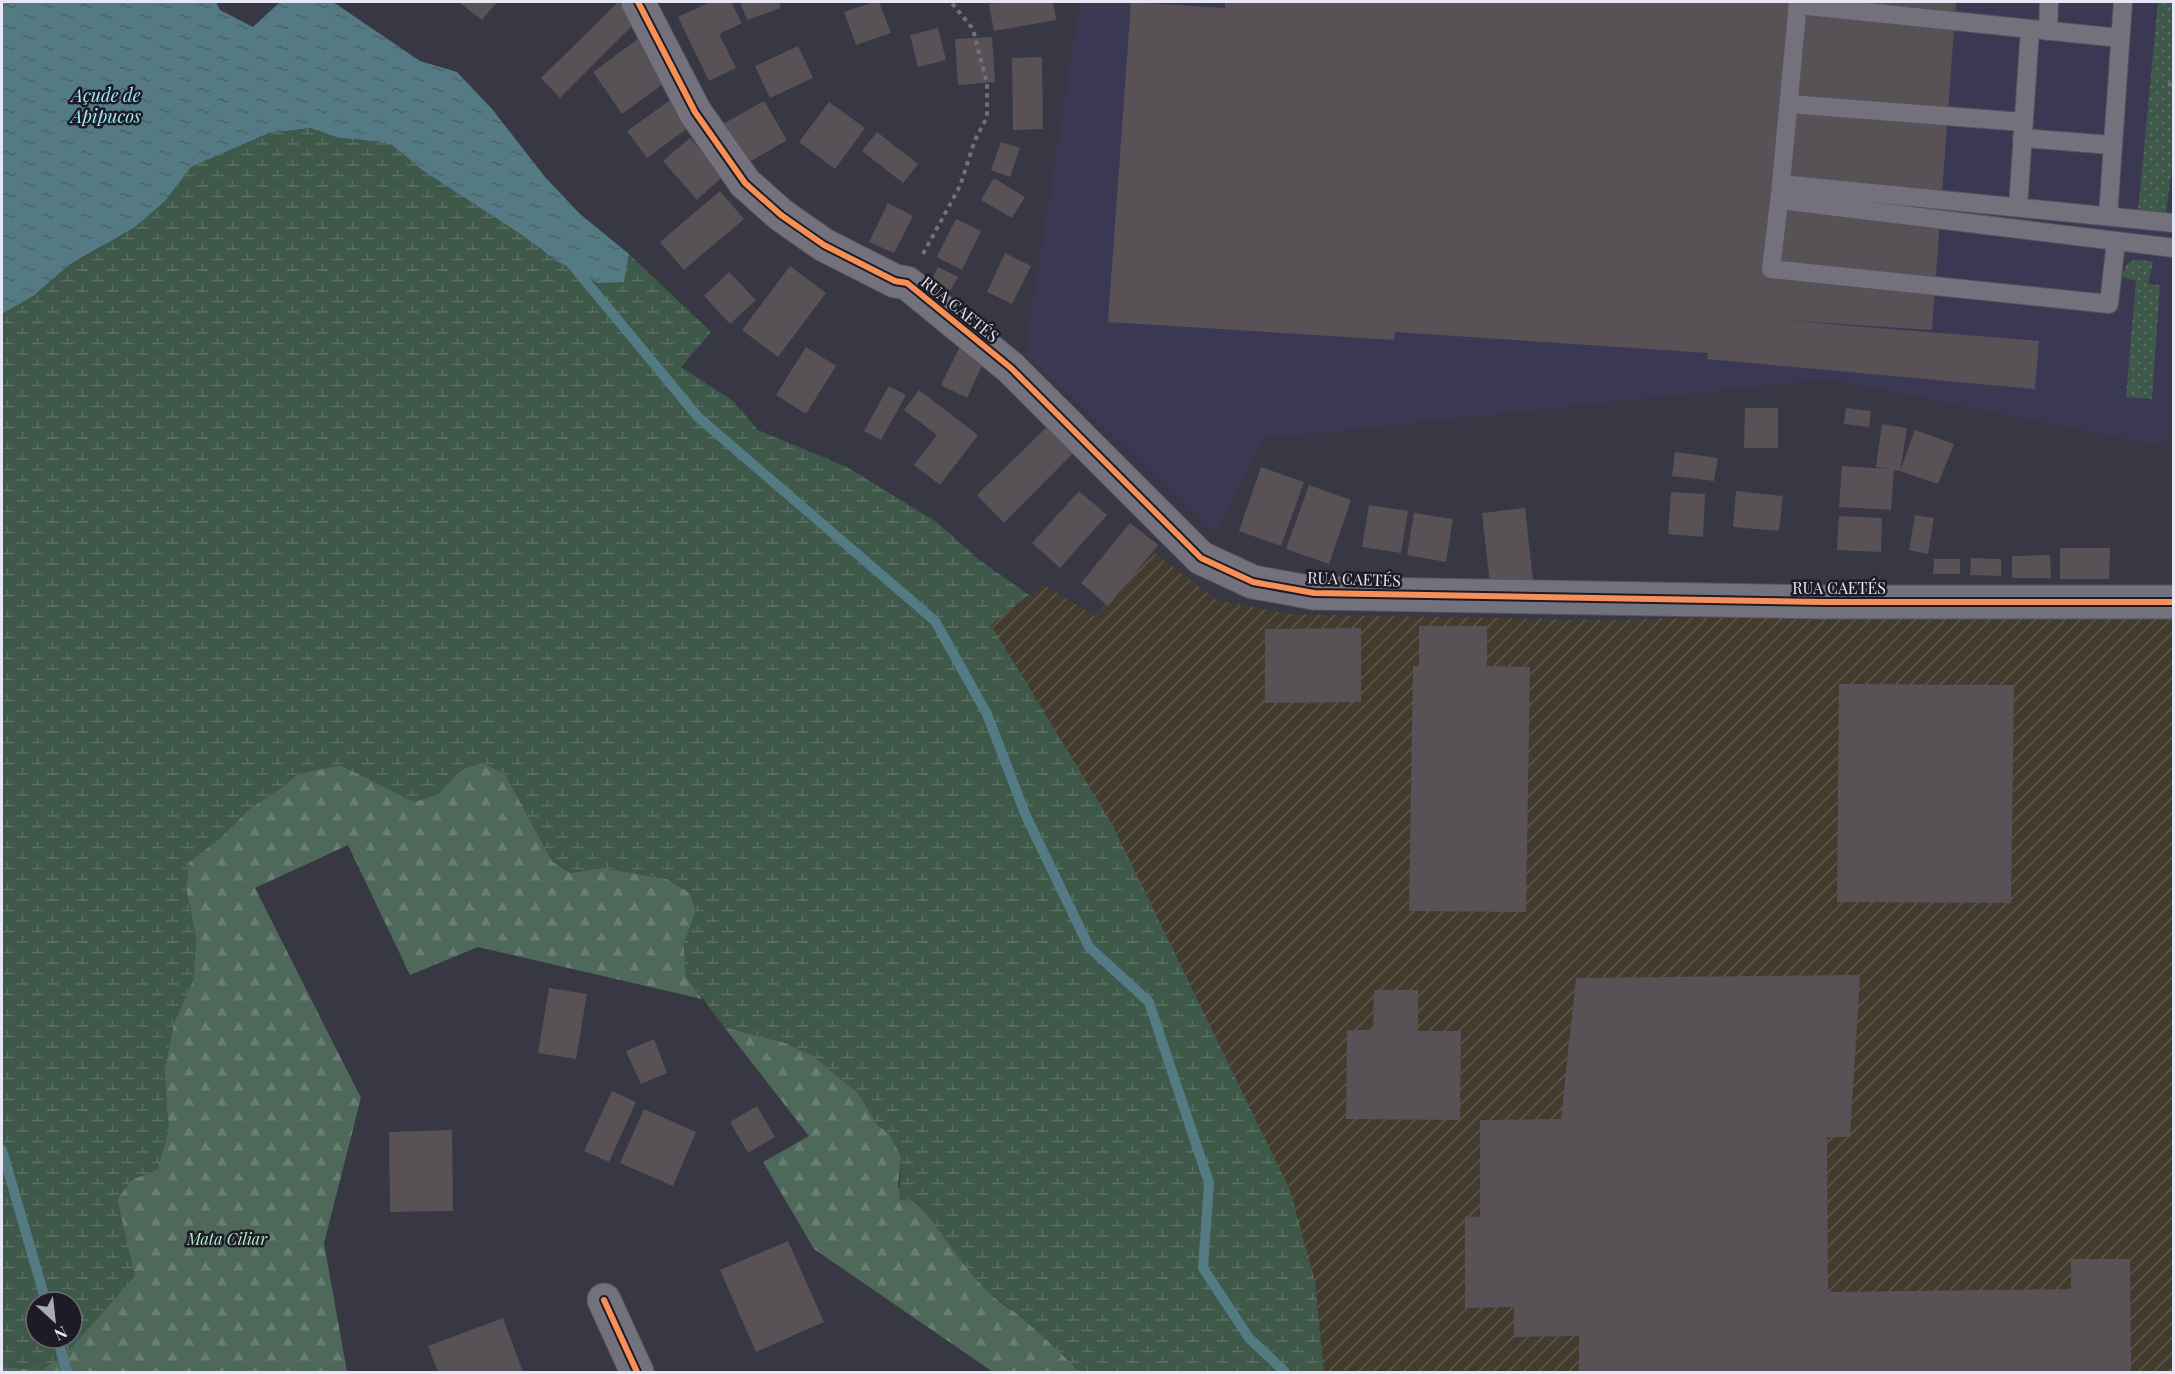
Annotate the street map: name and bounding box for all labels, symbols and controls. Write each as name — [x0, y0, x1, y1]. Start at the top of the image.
water label: Açude de Apipucos — [69, 83, 141, 128]
street label: RUA CAETÉS — [917, 271, 1003, 346]
street label: RUA CAETÉS — [1307, 566, 1401, 591]
street label: RUA CAETÉS — [1792, 577, 1886, 598]
park label: Mata Ciliar — [186, 1228, 268, 1249]
north arrow — [24, 1290, 84, 1350]
text: N — [51, 1322, 71, 1346]

